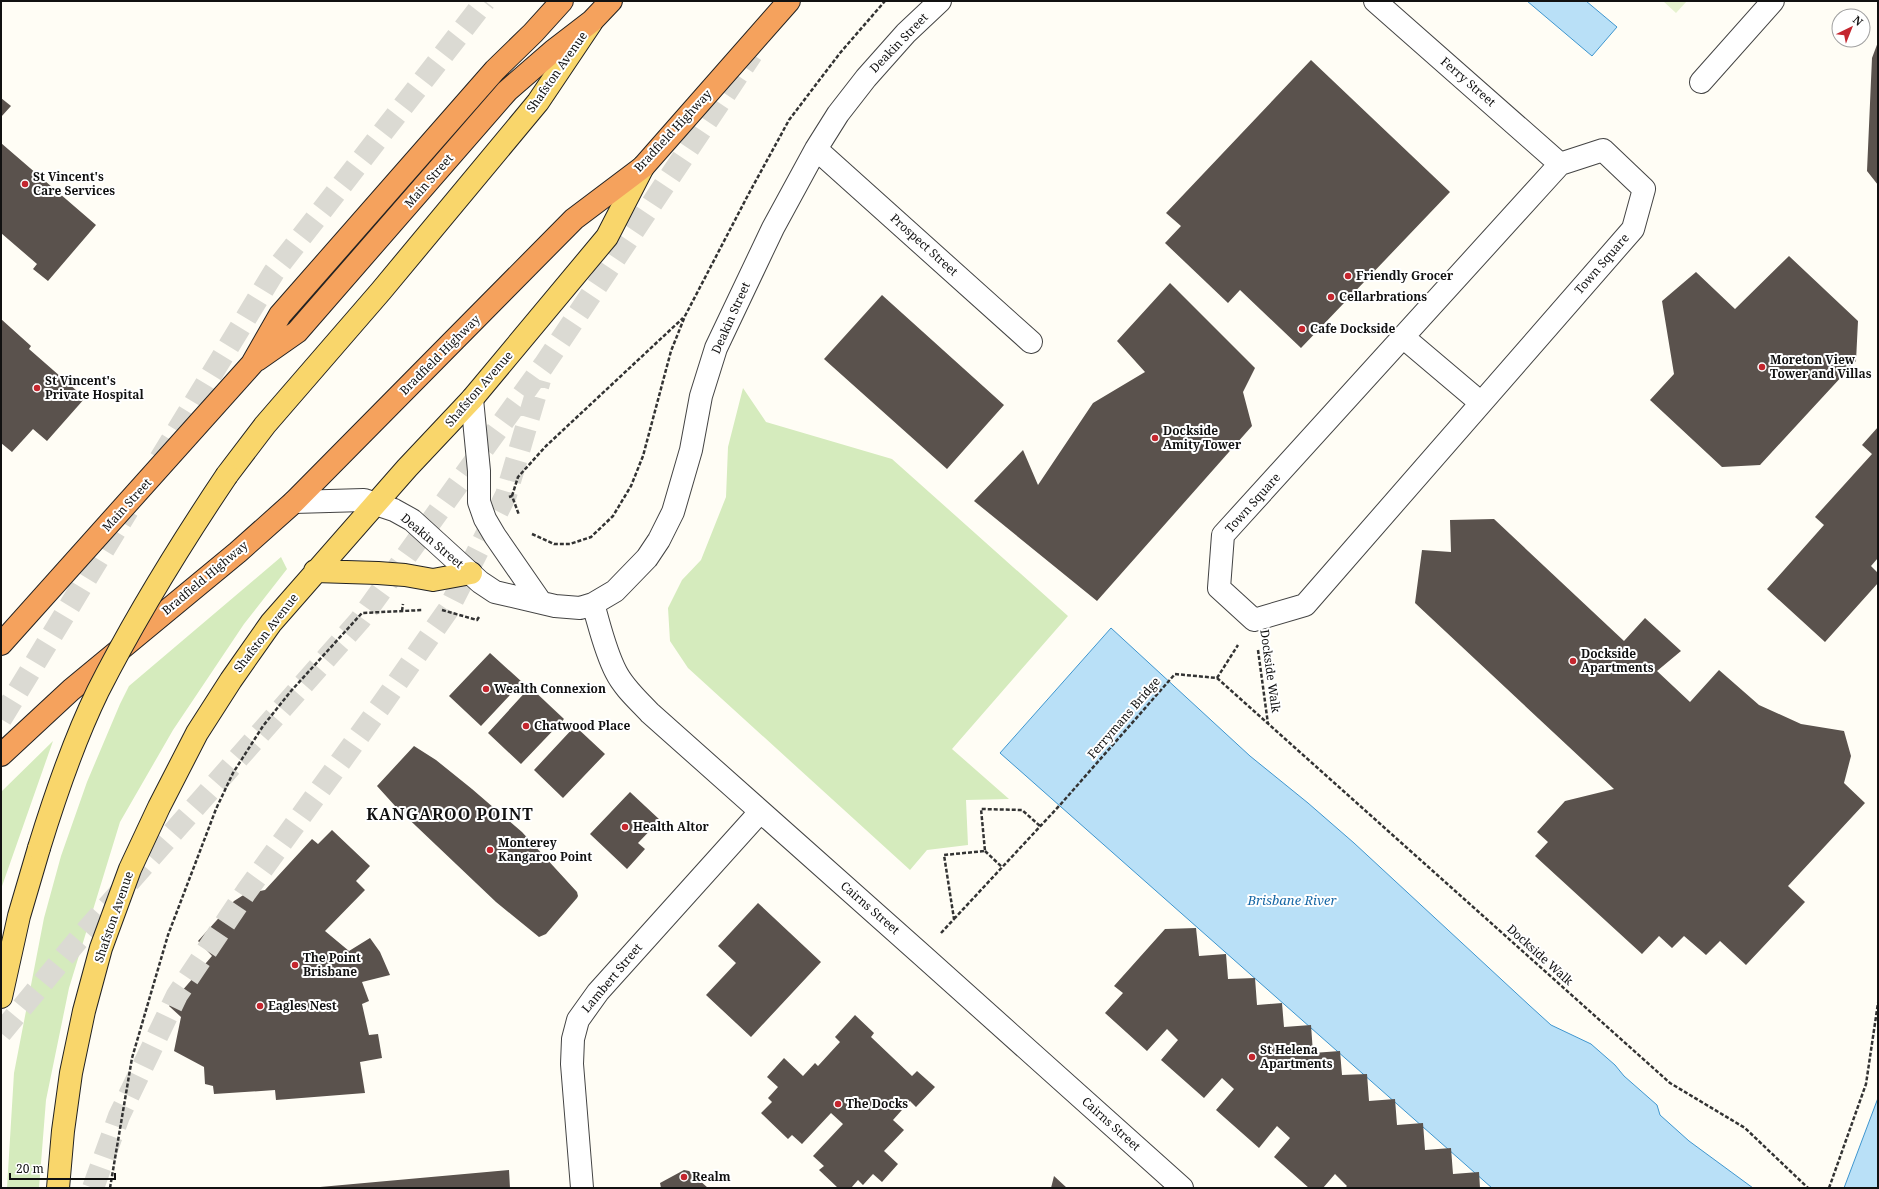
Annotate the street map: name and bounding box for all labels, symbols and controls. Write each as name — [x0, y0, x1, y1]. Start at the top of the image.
north arrow — [1831, 8, 1871, 48]
street label: Deakin Street — [866, 9, 932, 76]
text: N — [1850, 12, 1867, 29]
street label: Shafston Avenue — [522, 28, 591, 116]
street label: Ferry Street — [1437, 53, 1499, 110]
street label: Bradfield Highway — [630, 86, 715, 176]
street label: Main Street — [400, 150, 457, 211]
place label: St Vincent's Care Services — [33, 168, 115, 199]
marker: St Vincent's Care Services — [20, 179, 30, 189]
street label: Prospect Street — [887, 210, 962, 280]
street label: Town Square — [1571, 230, 1633, 298]
place label: Friendly Grocer — [1356, 267, 1454, 284]
marker: Friendly Grocer — [1343, 271, 1353, 281]
street label: Deakin Street — [707, 279, 754, 356]
place label: Cellarbrations — [1339, 288, 1427, 305]
marker: Cellarbrations — [1326, 292, 1336, 302]
street label: Bradfield Highway — [396, 311, 484, 399]
place label: Cafe Dockside — [1310, 320, 1395, 337]
marker: Cafe Dockside — [1297, 324, 1307, 334]
street label: Shafston Avenue — [441, 347, 516, 430]
place label: Moreton View Tower and Villas — [1770, 351, 1872, 382]
marker: Moreton View Tower and Villas — [1757, 362, 1767, 372]
place label: St Vincent's Private Hospital — [45, 372, 144, 403]
marker: St Vincent's Private Hospital — [32, 383, 42, 393]
place label: Dockside Amity Tower — [1163, 422, 1242, 453]
marker: Dockside Amity Tower — [1150, 433, 1160, 443]
street label: Town Square — [1221, 469, 1284, 536]
street label: Main Street — [98, 474, 155, 535]
street label: Deakin Street — [397, 509, 467, 572]
street label: Bradfield Highway — [158, 537, 251, 619]
street label: Shafston Avenue — [229, 590, 302, 676]
street label: Dockside Walk — [1256, 628, 1285, 715]
place label: Dockside Apartments — [1581, 645, 1654, 676]
marker: Dockside Apartments — [1568, 656, 1578, 666]
street label: Ferrymans Bridge — [1083, 673, 1164, 762]
place label: Wealth Connexion — [494, 680, 606, 697]
marker: Wealth Connexion — [481, 684, 491, 694]
place label: Chatwood Place — [534, 717, 630, 734]
marker: Chatwood Place — [521, 721, 531, 731]
district label: KANGAROO POINT — [366, 803, 534, 825]
place label: Health Altor — [633, 818, 710, 835]
marker: Health Altor — [620, 822, 630, 832]
place label: Monterey Kangaroo Point — [498, 834, 592, 865]
marker: Monterey Kangaroo Point — [485, 845, 495, 855]
street label: Shafston Avenue — [90, 869, 137, 965]
street label: Cairns Street — [837, 877, 904, 938]
water label: Brisbane River — [1246, 891, 1337, 909]
street label: Dockside Walk — [1503, 920, 1578, 990]
street label: Lambert Street — [578, 939, 646, 1016]
place label: The Point Brisbane — [303, 949, 361, 980]
marker: The Point Brisbane — [290, 960, 300, 970]
place label: Eagles Nest — [268, 997, 337, 1014]
marker: Eagles Nest — [255, 1001, 265, 1011]
place label: St Helena Apartments — [1260, 1041, 1333, 1072]
marker: St Helena Apartments — [1247, 1052, 1257, 1062]
street label: Cairns Street — [1078, 1093, 1144, 1154]
place label: The Docks — [846, 1095, 908, 1112]
marker: The Docks — [833, 1099, 843, 1109]
scale bar — [10, 1155, 115, 1181]
text: 20 m — [16, 1160, 44, 1177]
place label: Realm — [692, 1168, 731, 1185]
marker: Realm — [679, 1172, 689, 1182]

